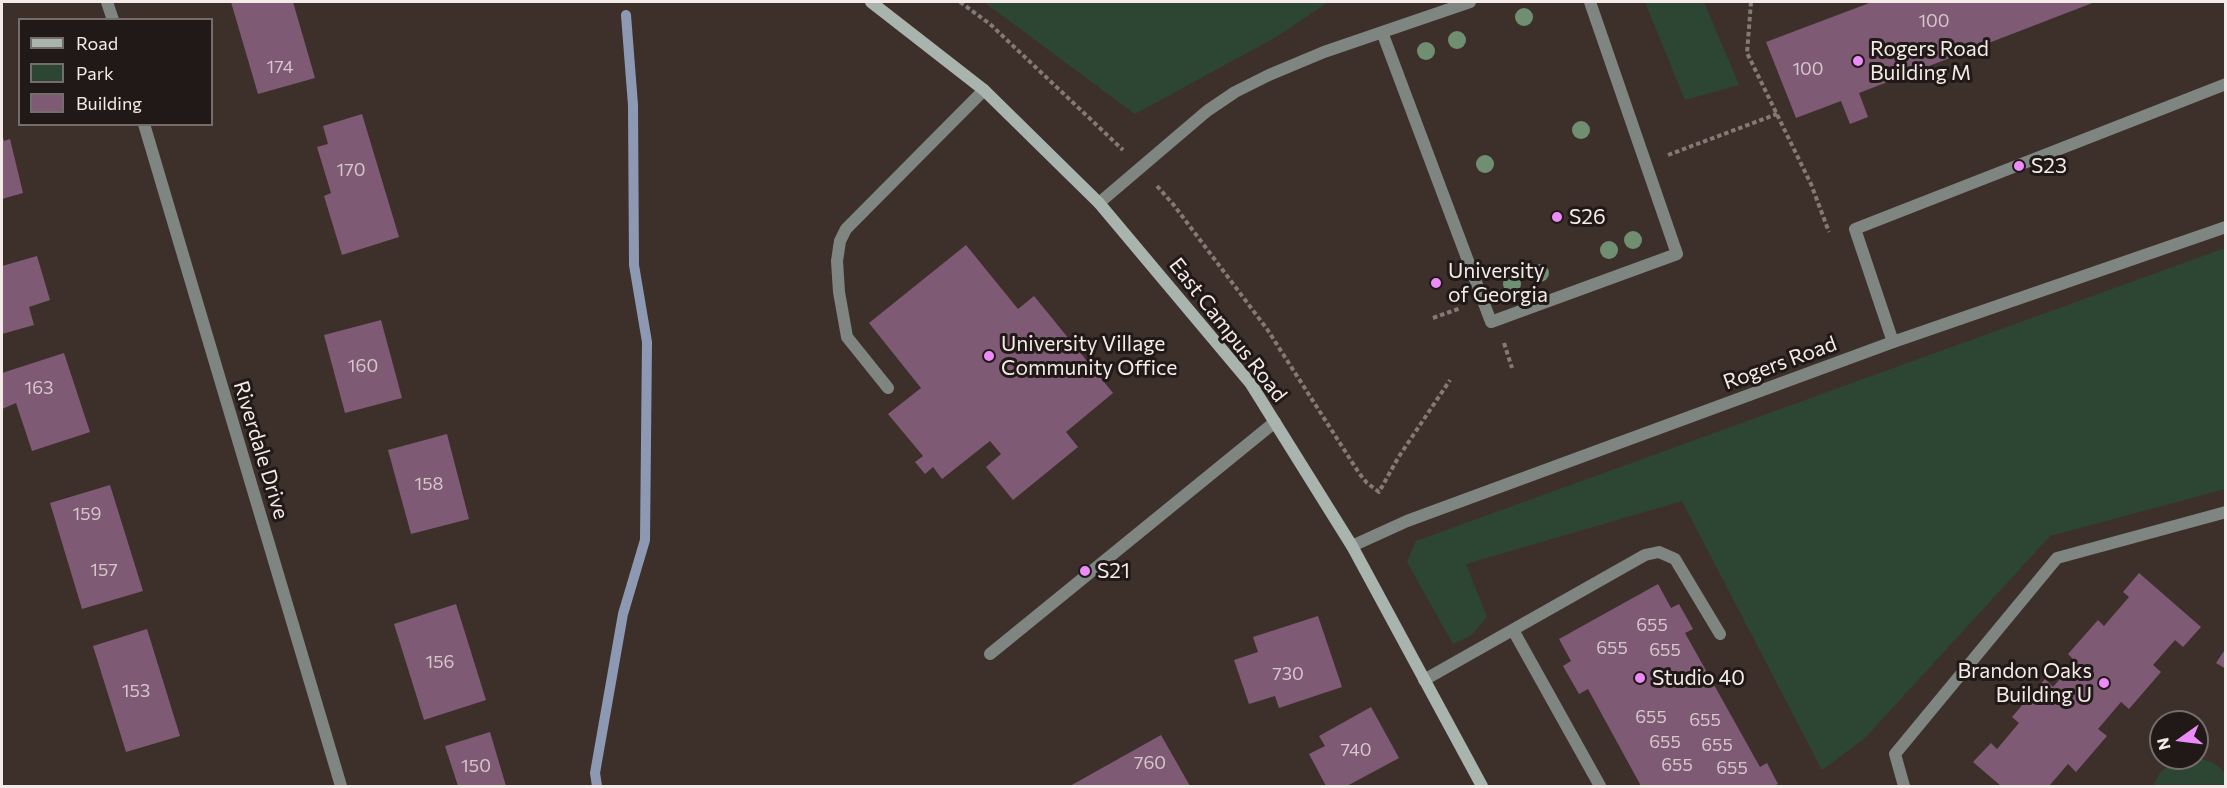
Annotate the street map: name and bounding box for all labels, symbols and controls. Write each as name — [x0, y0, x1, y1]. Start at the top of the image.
house number: 100 — [1918, 10, 1950, 32]
legend — [18, 18, 213, 126]
text: Road — [76, 32, 118, 54]
place label: Rogers Road Building M — [1870, 36, 1989, 86]
marker: Rogers Road Building M — [1851, 54, 1865, 68]
house number: 174 — [267, 56, 293, 78]
house number: 100 — [1792, 58, 1824, 80]
text: Park — [76, 62, 114, 84]
text: Building — [76, 92, 142, 114]
place label: S23 — [2031, 153, 2067, 179]
house number: 170 — [337, 159, 365, 181]
marker: S23 — [2012, 159, 2026, 173]
place label: S26 — [1569, 204, 1606, 230]
marker: S26 — [1550, 210, 1564, 224]
street label: East Campus Road — [1164, 253, 1292, 407]
place label: University of Georgia — [1448, 258, 1548, 308]
marker: University of Georgia — [1429, 276, 1443, 290]
place label: University Village Community Office — [1001, 331, 1177, 381]
street label: Rogers Road — [1720, 331, 1840, 395]
marker: University Village Community Office — [982, 349, 996, 363]
house number: 160 — [348, 355, 378, 377]
house number: 163 — [25, 377, 53, 399]
street label: Riverdale Drive — [228, 378, 294, 522]
house number: 158 — [415, 473, 443, 495]
house number: 159 — [73, 503, 101, 525]
place label: S21 — [1097, 558, 1130, 584]
house number: 157 — [90, 559, 118, 581]
marker: S21 — [1078, 564, 1092, 578]
house number: 655 — [1636, 614, 1668, 636]
house number: 655 — [1596, 637, 1628, 659]
house number: 655 — [1649, 639, 1681, 661]
house number: 156 — [426, 651, 454, 673]
place label: Brandon Oaks Building U — [1957, 658, 2092, 708]
house number: 730 — [1272, 663, 1304, 685]
place label: Studio 40 — [1652, 665, 1745, 691]
marker: Studio 40 — [1633, 671, 1647, 685]
marker: Brandon Oaks Building U — [2097, 676, 2111, 690]
house number: 153 — [122, 680, 150, 702]
house number: 655 — [1635, 706, 1667, 728]
house number: 655 — [1689, 709, 1721, 731]
north arrow — [2149, 710, 2209, 770]
house number: 655 — [1649, 731, 1681, 753]
house number: 655 — [1701, 734, 1733, 756]
text: N — [2152, 736, 2174, 752]
house number: 740 — [1341, 739, 1371, 761]
house number: 760 — [1134, 752, 1166, 774]
house number: 655 — [1661, 754, 1693, 776]
house number: 150 — [461, 755, 491, 777]
house number: 655 — [1716, 757, 1748, 779]

